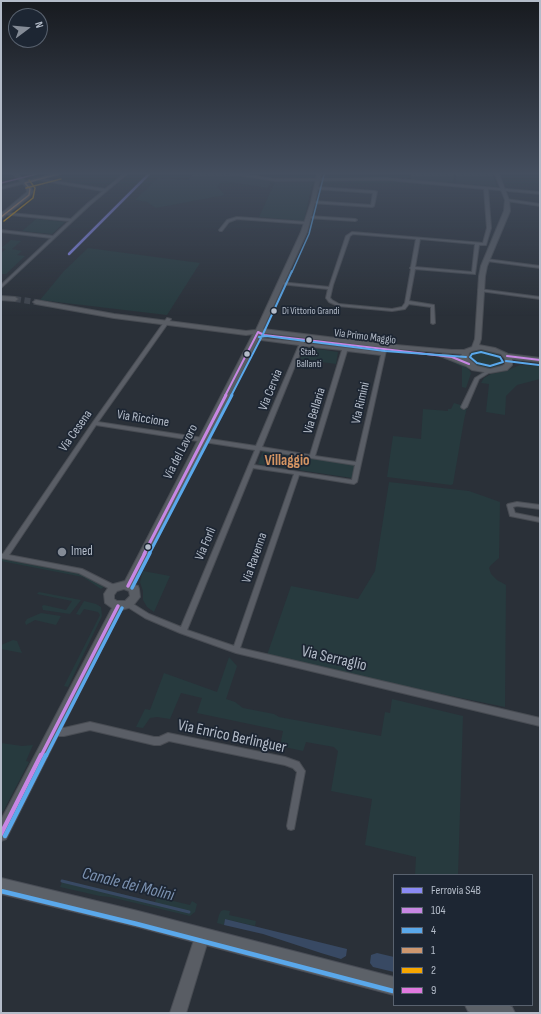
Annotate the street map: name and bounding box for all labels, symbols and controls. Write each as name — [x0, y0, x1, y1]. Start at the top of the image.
north arrow — [8, 8, 48, 48]
text: N — [32, 20, 46, 29]
place label: Di Vittorio Grandi — [282, 305, 339, 317]
marker: Di Vittorio Grandi — [269, 306, 279, 316]
street label: Via Primo Maggio — [333, 327, 397, 347]
marker: Stab. Ballanti — [304, 335, 314, 345]
place label: Stab. Ballanti — [296, 346, 322, 370]
unlabelled marker — [242, 349, 252, 359]
street label: Via Cervia — [256, 367, 286, 413]
street label: Via Rimini — [349, 381, 373, 425]
street label: Via Bellaria — [301, 386, 329, 436]
street label: Via Cesena — [56, 407, 96, 455]
street label: Via Riccione — [116, 407, 170, 431]
street label: Via del Lavoro — [161, 422, 201, 482]
district label: Villaggio — [265, 452, 309, 470]
street label: Via Forlì — [192, 525, 220, 563]
street label: Via Ravenna — [239, 531, 271, 585]
unlabelled marker — [143, 542, 153, 552]
place label: Imed — [71, 544, 93, 560]
marker: Imed — [56, 546, 68, 558]
street label: Via Serraglio — [299, 642, 369, 676]
street label: Via Enrico Berlinguer — [176, 716, 288, 758]
water label: Canale dei Molini — [80, 864, 176, 906]
legend — [393, 874, 533, 1006]
text: Ferrovia S4B — [431, 883, 481, 898]
text: 104 — [431, 903, 446, 918]
text: 4 — [431, 923, 436, 938]
text: 1 — [431, 943, 435, 958]
text: 2 — [431, 963, 436, 978]
text: 9 — [431, 983, 436, 998]

